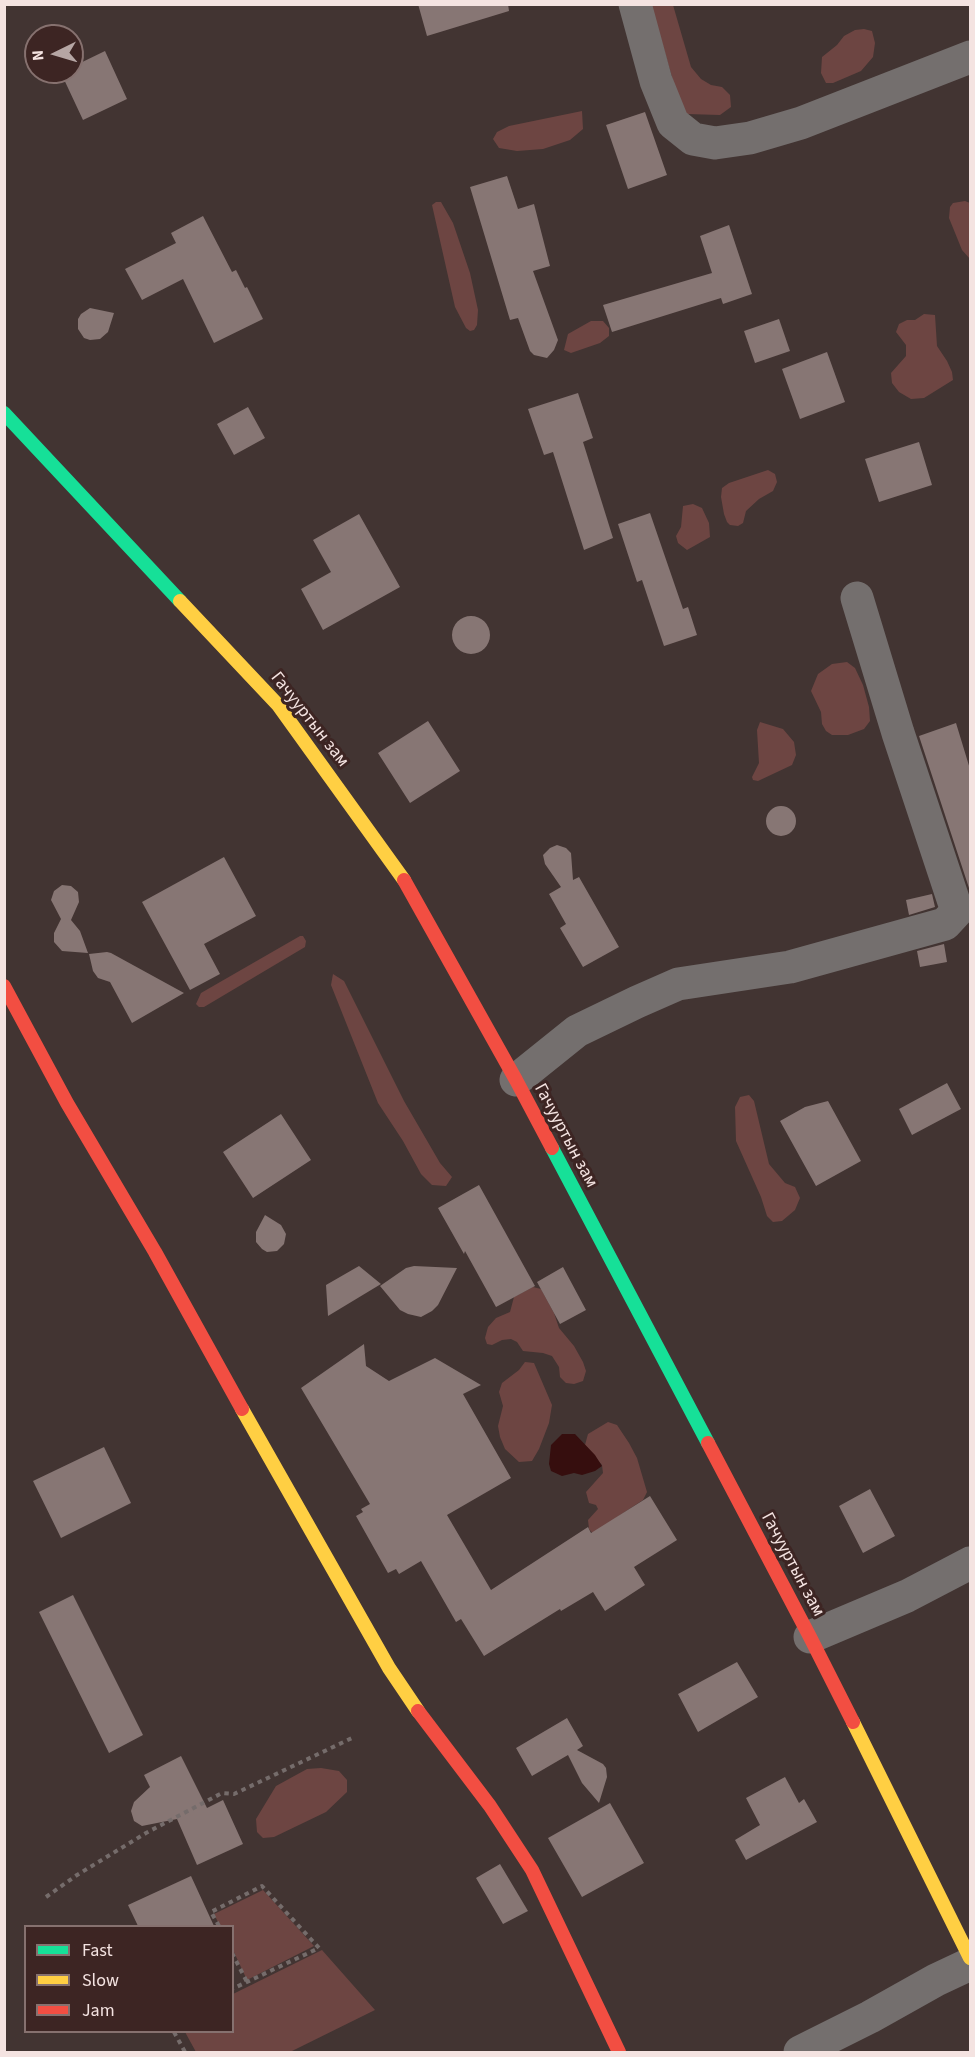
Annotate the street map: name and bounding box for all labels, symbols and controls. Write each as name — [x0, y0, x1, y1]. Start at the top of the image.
north arrow — [24, 24, 84, 84]
text: N — [27, 49, 49, 62]
street label: Гачууртын зам — [265, 668, 353, 772]
street label: Гачууртын зам — [528, 1080, 602, 1192]
street label: Гачууртын зам — [755, 1509, 829, 1621]
legend — [24, 1925, 234, 2033]
text: Fast — [82, 1938, 113, 1963]
text: Slow — [82, 1968, 119, 1993]
text: Jam — [82, 1998, 115, 2023]

